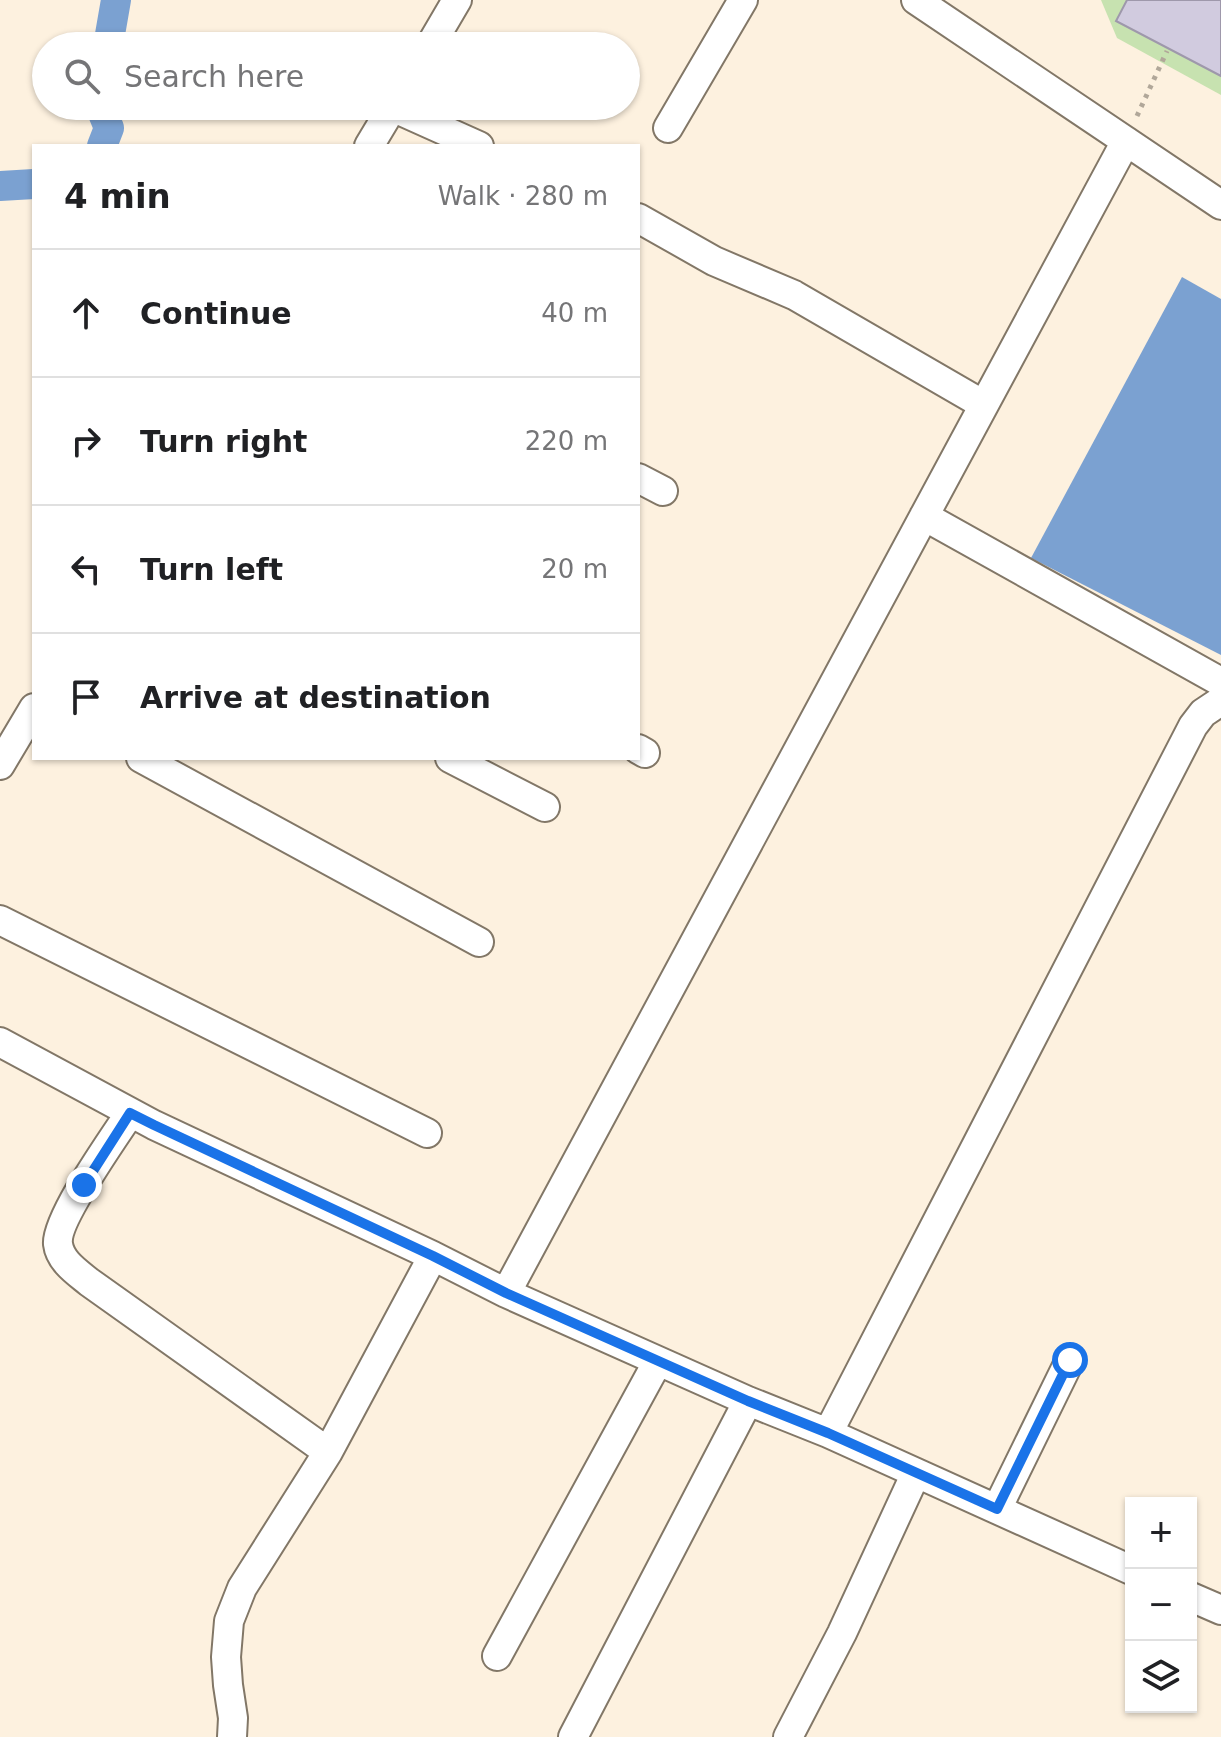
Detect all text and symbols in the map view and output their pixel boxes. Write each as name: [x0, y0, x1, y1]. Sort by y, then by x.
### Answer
search box: [32, 32, 640, 120]
icon: search: [60, 54, 104, 98]
text: Search here: [124, 59, 304, 94]
text: 4 min: [64, 176, 171, 216]
text: Walk · 280 m: [438, 181, 608, 211]
icon: ahead: [64, 291, 108, 335]
text: Continue: [140, 296, 292, 331]
text: 40 m: [541, 298, 608, 328]
icon: right: [64, 419, 108, 463]
text: Turn right: [140, 424, 307, 459]
text: 220 m: [525, 426, 608, 456]
icon: left: [64, 547, 108, 591]
text: Turn left: [140, 552, 283, 587]
text: 20 m: [541, 554, 608, 584]
icon: arrive: [64, 675, 108, 719]
text: Arrive at destination: [140, 680, 491, 715]
route end: [66, 1167, 102, 1203]
route start: [1052, 1342, 1088, 1378]
map controls: [1125, 1497, 1197, 1713]
button: +: [1125, 1497, 1197, 1569]
button: −: [1125, 1569, 1197, 1641]
button: layers: [1125, 1641, 1197, 1713]

